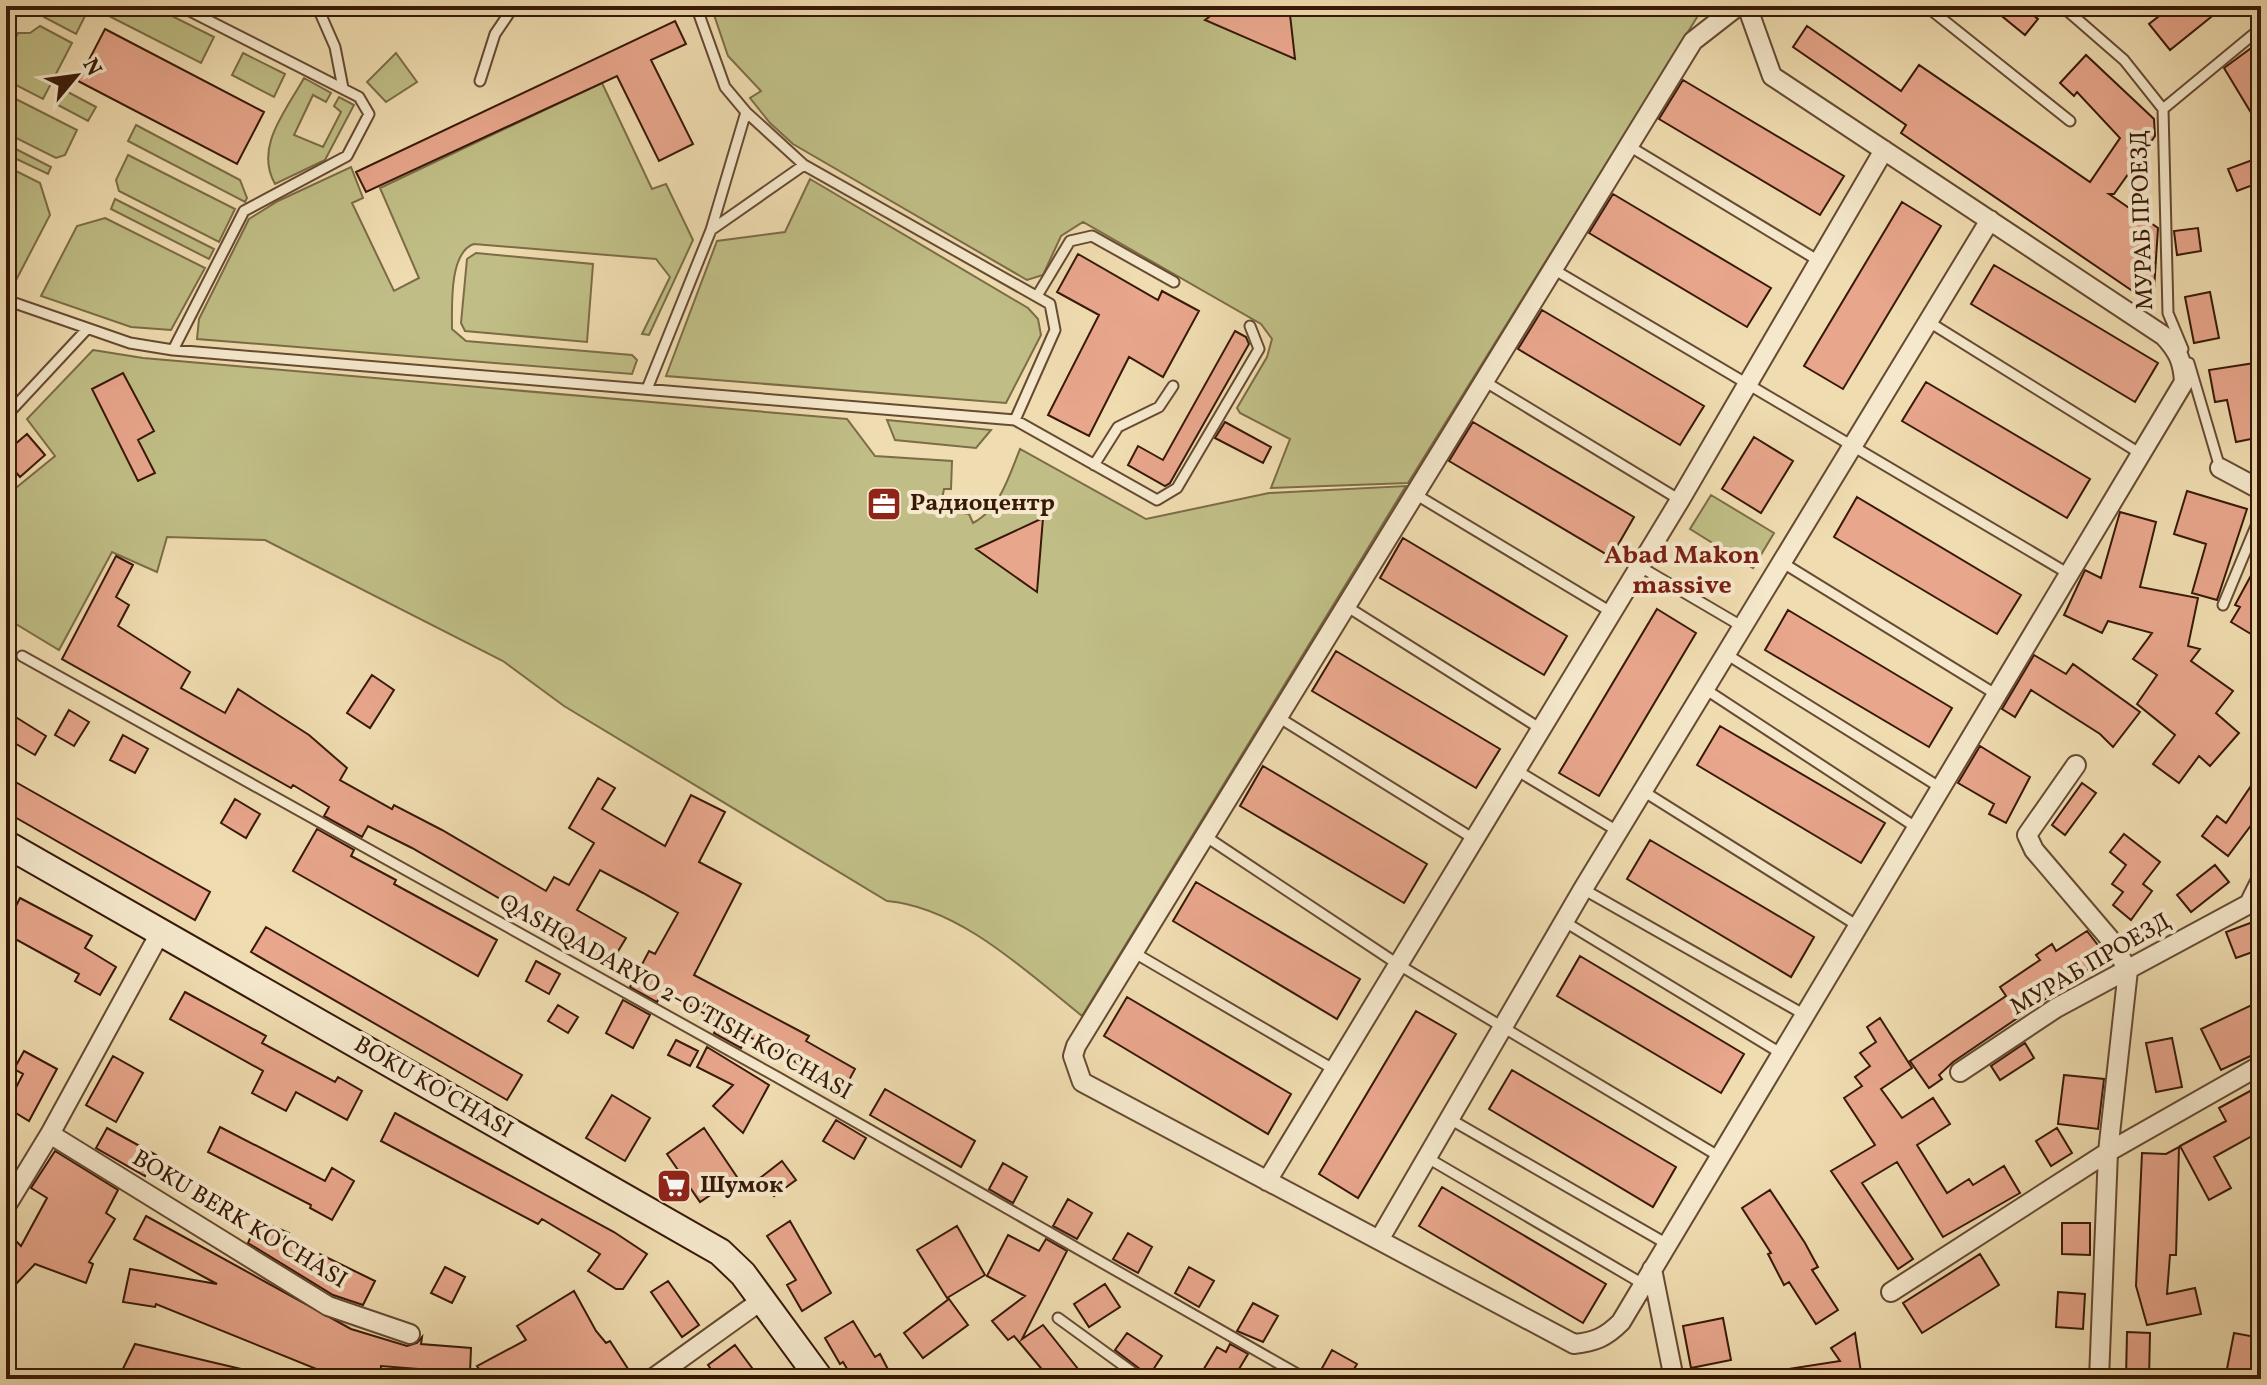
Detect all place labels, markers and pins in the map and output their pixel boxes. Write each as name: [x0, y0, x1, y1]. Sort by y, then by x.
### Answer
office icon: Радиоцентр: [865, 485, 903, 523]
place label: Радиоцентр: [910, 487, 1055, 521]
supermarket icon: Шумок: [655, 1167, 693, 1205]
place label: Шумок: [700, 1169, 783, 1203]

